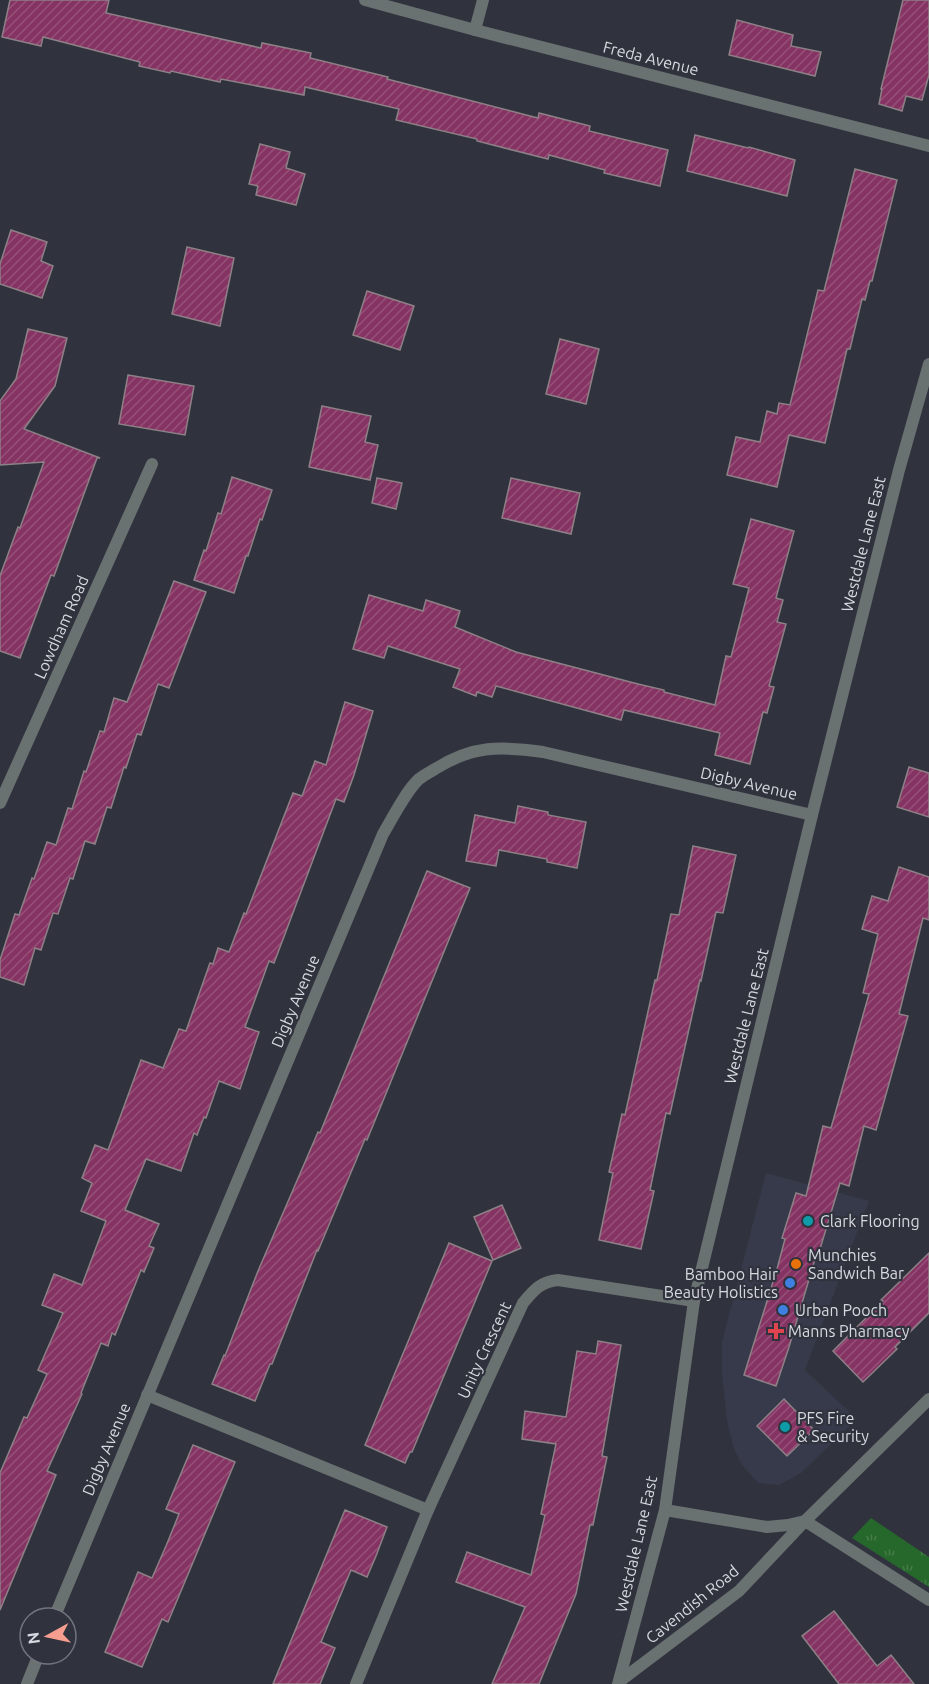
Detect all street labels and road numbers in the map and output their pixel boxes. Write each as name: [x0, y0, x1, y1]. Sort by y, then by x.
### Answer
street label: Freda Avenue: [601, 37, 701, 79]
street label: Westdale Lane East: [837, 474, 889, 614]
street label: Lowdham Road: [30, 573, 92, 681]
street label: Digby Avenue: [699, 763, 799, 803]
street label: Westdale Lane East: [720, 946, 772, 1086]
street label: Digby Avenue: [267, 952, 323, 1050]
street label: Unity Crescent: [454, 1298, 515, 1401]
street label: Digby Avenue: [78, 1400, 134, 1498]
street label: Westdale Lane East: [612, 1473, 661, 1614]
street label: Cavendish Road: [642, 1561, 742, 1647]

